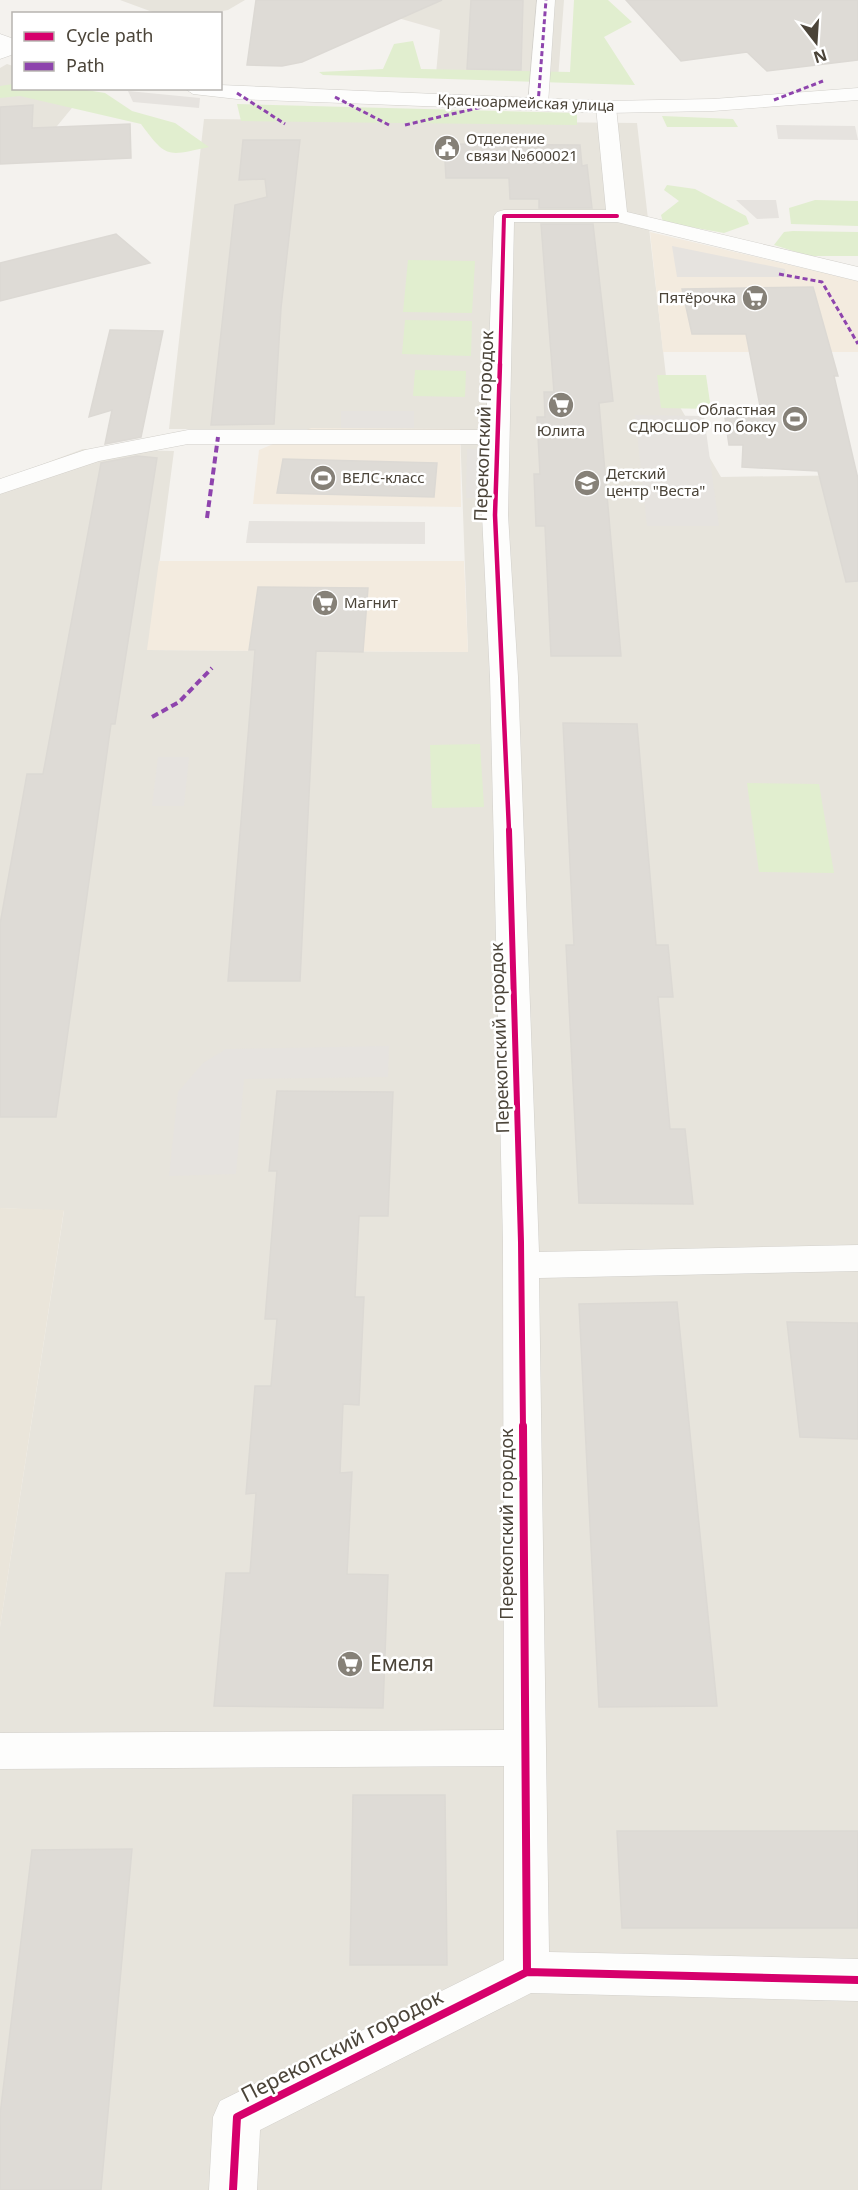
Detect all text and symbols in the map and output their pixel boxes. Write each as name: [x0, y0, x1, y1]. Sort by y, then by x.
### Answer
legend: [12, 12, 222, 90]
north arrow: [786, 12, 846, 72]
text: Cycle path: [66, 23, 153, 47]
text: N: [811, 44, 830, 69]
text: Path: [66, 53, 105, 77]
street label: Красноармейская улица: [437, 89, 615, 115]
place label: Отделение связи №600021: [466, 128, 578, 165]
public building icon: Отделение связи №600021: [432, 133, 462, 163]
supermarket icon: Пятёрочка: [740, 283, 770, 313]
place label: Пятёрочка: [659, 287, 736, 307]
street label: Перекопский городок: [468, 330, 498, 522]
supermarket icon: Юлита: [546, 390, 576, 420]
place label: Областная СДЮСШОР по боксу: [629, 399, 776, 436]
sports icon: Областная СДЮСШОР по боксу: [780, 404, 810, 434]
place label: Юлита: [537, 420, 585, 440]
sports icon: ВЕЛС-класс: [308, 463, 338, 493]
place label: Детский центр "Веста": [606, 463, 705, 500]
place label: ВЕЛС-класс: [342, 467, 425, 487]
school or university icon: Детский центр "Веста": [572, 468, 602, 498]
supermarket icon: Магнит: [310, 588, 340, 618]
place label: Магнит: [344, 592, 398, 612]
street label: Перекопский городок: [484, 942, 514, 1134]
street label: Перекопский городок: [494, 1428, 518, 1620]
supermarket icon: Емеля: [335, 1649, 365, 1679]
place label: Емеля: [370, 1649, 434, 1677]
street label: Перекопский городок: [236, 1982, 447, 2108]

